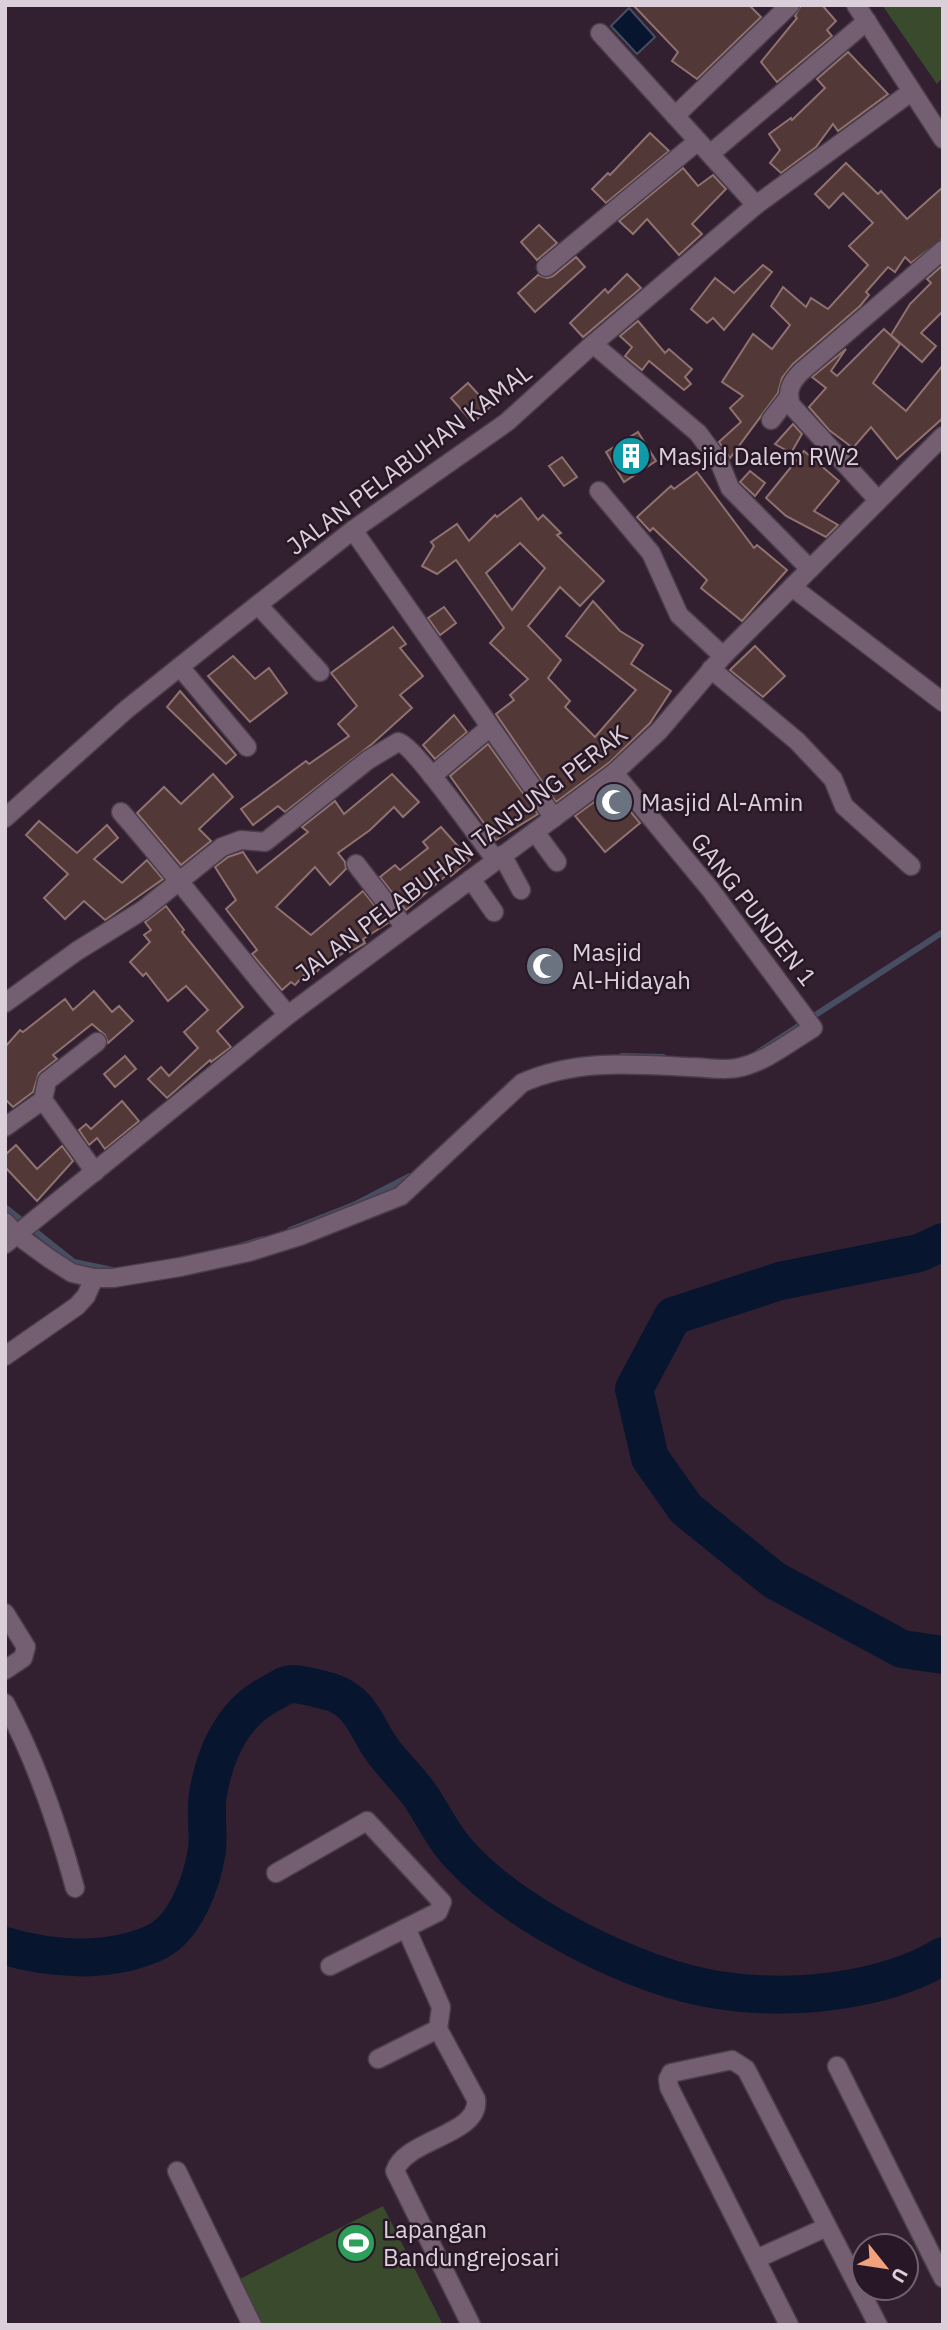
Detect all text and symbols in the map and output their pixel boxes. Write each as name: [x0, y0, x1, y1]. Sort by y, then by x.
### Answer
street label: JALAN PELABUHAN KAMAL: [280, 356, 538, 562]
building icon: Masjid Dalem RW2: [610, 435, 652, 477]
place label: Masjid Dalem RW2: [658, 440, 860, 472]
street label: JALAN PELABUHAN TANJUNG PERAK: [288, 717, 634, 989]
mosque icon: Masjid Al-Amin: [593, 781, 635, 823]
place label: Masjid Al-Amin: [641, 786, 803, 818]
street label: GANG PUNDEN 1: [684, 826, 824, 992]
place label: Masjid Al-Hidayah: [572, 936, 691, 996]
mosque icon: Masjid Al-Hidayah: [524, 945, 566, 987]
place label: Lapangan Bandungrejosari: [383, 2213, 560, 2273]
sports icon: Lapangan Bandungrejosari: [335, 2222, 377, 2264]
north arrow: [850, 2232, 920, 2302]
text: U: [886, 2264, 913, 2287]

